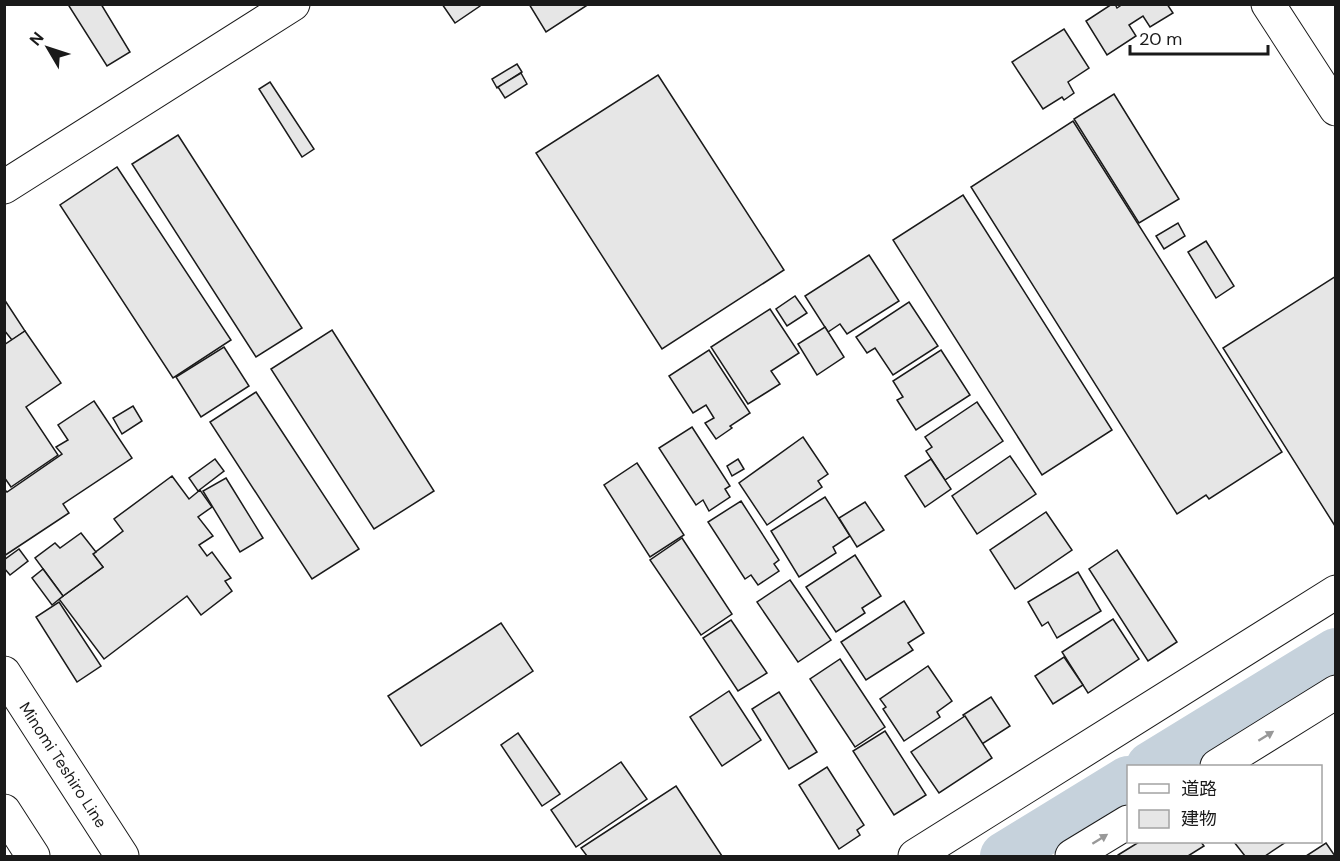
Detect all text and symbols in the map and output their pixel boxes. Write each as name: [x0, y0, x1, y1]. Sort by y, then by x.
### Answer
north arrow: [18, 18, 78, 78]
scale bar: [1130, 18, 1268, 56]
text: 20 m: [1139, 27, 1182, 51]
text: N: [25, 28, 49, 50]
street label: Minomi Teshiro Line: [14, 698, 112, 832]
one-way arrow: [1258, 730, 1274, 741]
legend: [1127, 765, 1322, 843]
text: 道路: [1181, 777, 1217, 801]
text: 建物: [1181, 807, 1217, 831]
one-way arrow: [1092, 833, 1108, 845]

